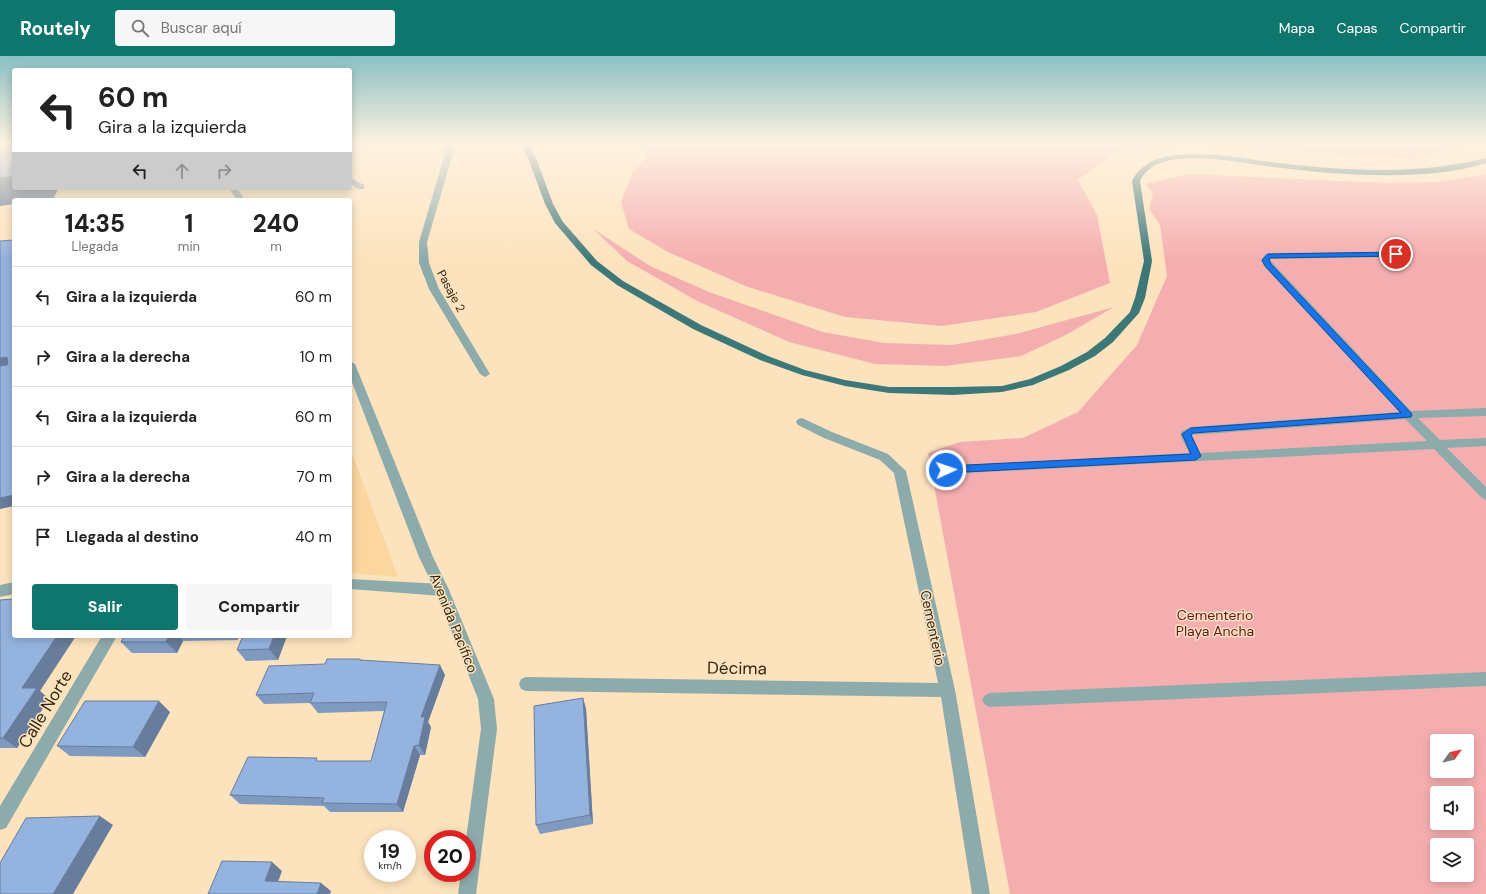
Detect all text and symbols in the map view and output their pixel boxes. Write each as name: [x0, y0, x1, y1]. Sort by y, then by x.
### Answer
search box: [115, 10, 395, 46]
text: Routely: [20, 16, 91, 41]
icon: search: [129, 17, 151, 39]
text: Buscar aquí: [161, 18, 242, 38]
text: Mapa: [1279, 19, 1315, 37]
text: Capas: [1337, 19, 1378, 37]
text: Compartir: [1400, 19, 1466, 37]
text: 60 m: [98, 79, 168, 116]
icon: left: [32, 84, 84, 136]
text: Gira a la izquierda: [98, 115, 246, 139]
icon: left: [129, 160, 151, 182]
icon: ahead: [171, 160, 193, 182]
icon: right: [213, 160, 235, 182]
text: 14:35: [65, 208, 125, 239]
text: 1: [184, 208, 193, 239]
text: 240: [253, 208, 299, 239]
pin: [1379, 237, 1413, 271]
text: Llegada: [72, 238, 118, 255]
text: min: [178, 238, 200, 255]
text: m: [270, 238, 282, 255]
icon: arrive: [1385, 243, 1407, 265]
street label: Pasaje 2: [433, 267, 469, 315]
icon: left: [32, 286, 54, 308]
text: Gira a la izquierda: [66, 287, 197, 307]
text: 60 m: [295, 287, 332, 307]
icon: right: [32, 346, 54, 368]
text: Gira a la derecha: [66, 347, 190, 367]
text: 10 m: [300, 347, 332, 367]
icon: left: [32, 406, 54, 428]
text: Gira a la izquierda: [66, 407, 197, 427]
text: 60 m: [295, 407, 332, 427]
position arrow: [925, 449, 967, 491]
icon: right: [32, 466, 54, 488]
text: Gira a la derecha: [66, 467, 190, 487]
text: 70 m: [297, 467, 332, 487]
icon: arrive: [32, 526, 54, 548]
text: Llegada al destino: [66, 527, 199, 547]
text: 40 m: [295, 527, 332, 547]
street label: Avenida Pacífico: [426, 571, 482, 675]
button: Salir: [32, 584, 178, 630]
button: Compartir: [186, 584, 332, 630]
street label: Cementerio: [916, 589, 950, 667]
park label: Cementerio Playa Ancha: [1176, 606, 1254, 640]
street label: Décima: [707, 656, 767, 680]
street label: Calle Norte: [13, 666, 77, 752]
north arrow: [1430, 734, 1474, 778]
map controls: [1430, 734, 1474, 882]
button: sound: [1430, 786, 1474, 830]
speed limit sign: 20: [424, 830, 476, 882]
text: 19: [380, 838, 400, 864]
button: layers: [1430, 838, 1474, 882]
text: km/h: [378, 859, 402, 872]

